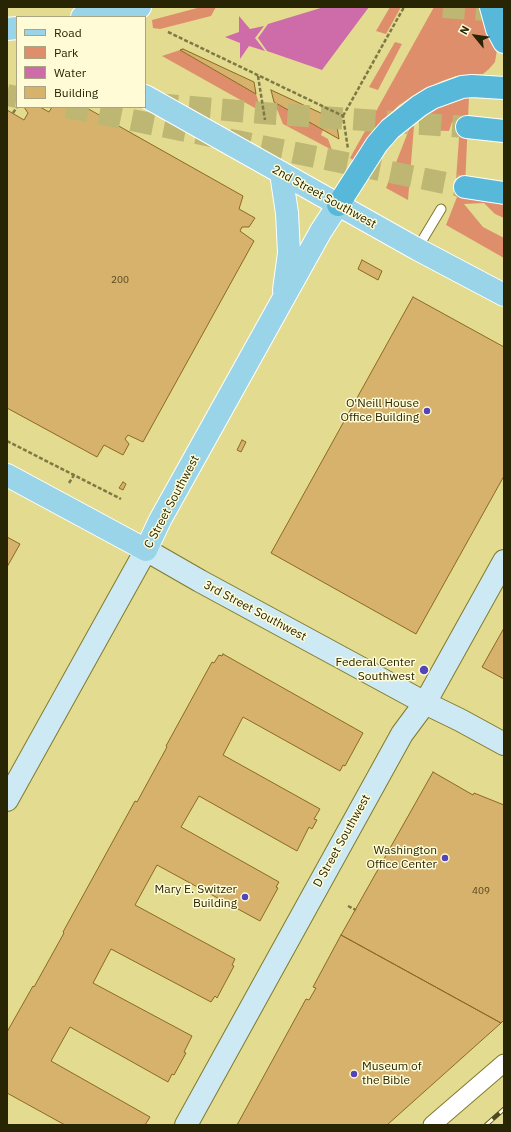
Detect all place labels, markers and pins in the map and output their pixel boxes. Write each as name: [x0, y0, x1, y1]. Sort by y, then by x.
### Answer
place label: O'Neill House Office Building: [340, 397, 419, 425]
marker: O'Neill House Office Building: [422, 406, 432, 416]
place label: Federal Center Southwest: [336, 656, 415, 684]
marker: Federal Center Southwest: [418, 664, 430, 676]
place label: Washington Office Center: [366, 844, 437, 872]
marker: Washington Office Center: [440, 853, 450, 863]
place label: Mary E. Switzer Building: [155, 883, 237, 911]
marker: Mary E. Switzer Building: [240, 892, 250, 902]
place label: Museum of the Bible: [362, 1060, 422, 1088]
marker: Museum of the Bible: [349, 1069, 359, 1079]

